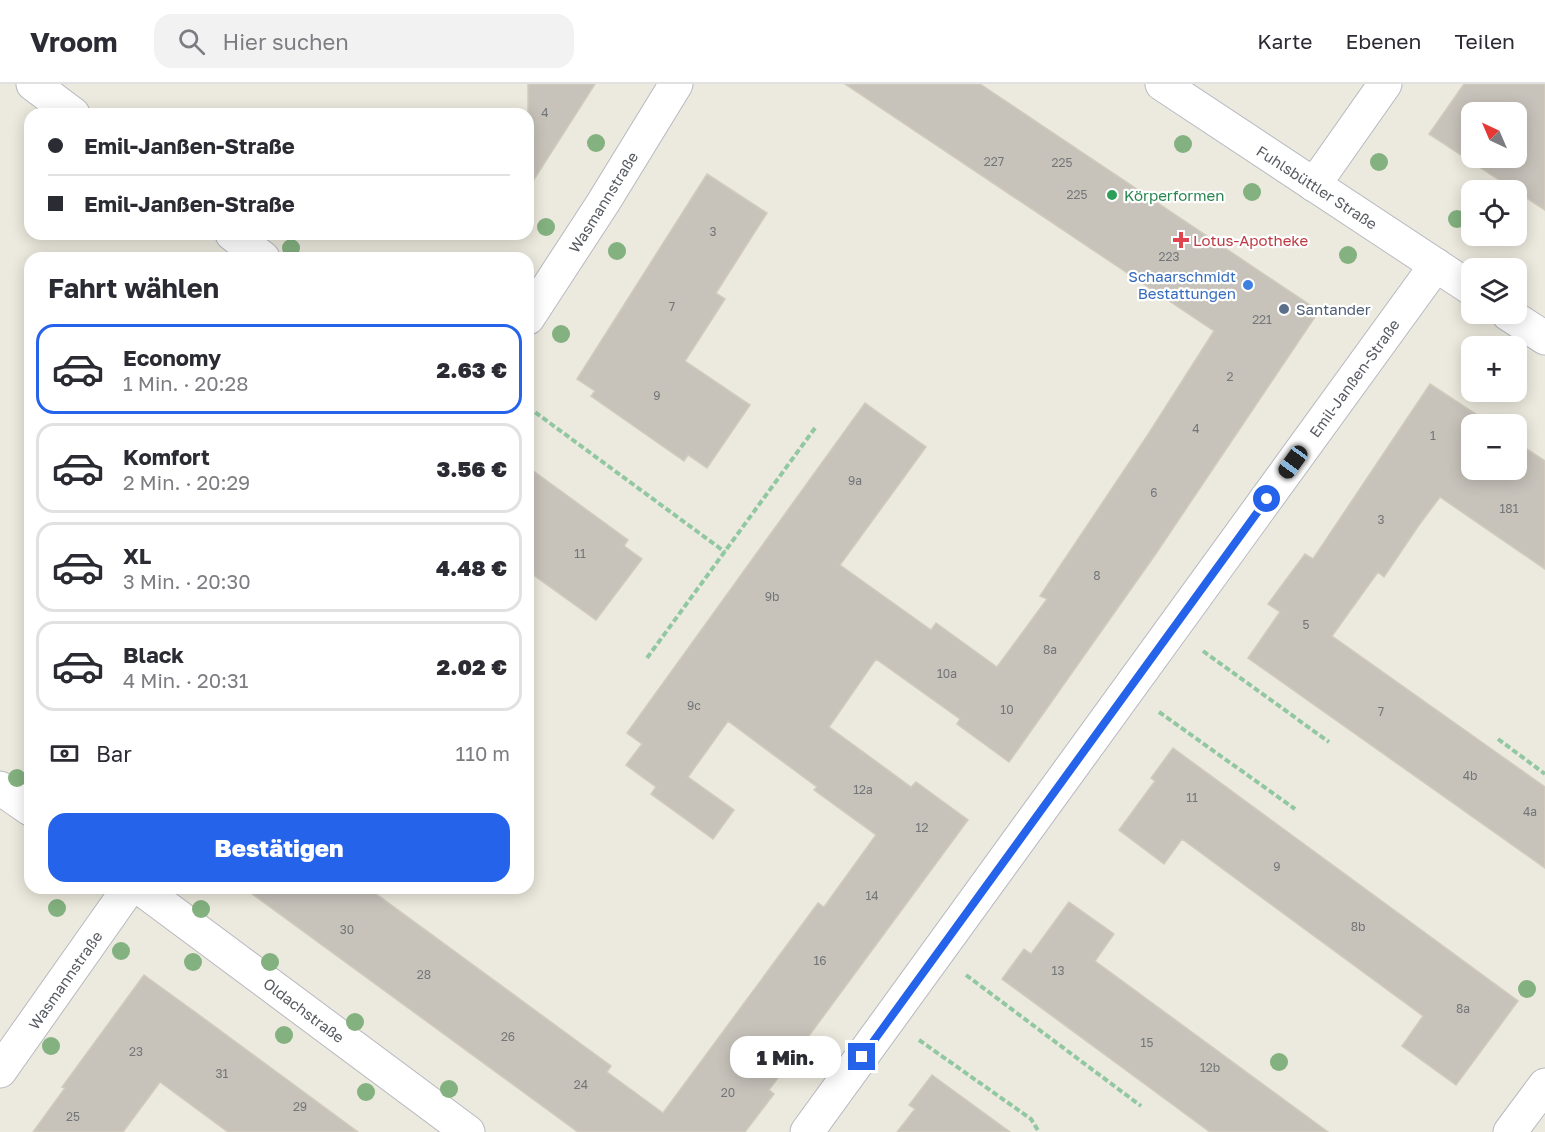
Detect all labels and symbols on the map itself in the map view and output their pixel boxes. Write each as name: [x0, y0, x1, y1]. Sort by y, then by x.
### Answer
north arrow: [1461, 102, 1527, 168]
house number: 4: [541, 105, 549, 120]
street label: Fuhlsbüttler Straße: [1253, 141, 1381, 233]
street label: Wasmannstraße: [565, 148, 642, 256]
house number: 227: [984, 154, 1004, 169]
house number: 225: [1052, 155, 1072, 170]
place label: Körperformen: [1124, 186, 1224, 204]
house number: 225: [1067, 187, 1087, 202]
marker: Körperformen: [1105, 188, 1119, 202]
house number: 3: [709, 224, 717, 239]
place label: Lotus-Apotheke: [1193, 231, 1309, 249]
marker: Lotus-Apotheke: [1174, 233, 1188, 247]
house number: 223: [1159, 249, 1179, 264]
place label: Schaarschmidt Bestattungen: [1128, 267, 1236, 302]
marker: Schaarschmidt Bestattungen: [1241, 278, 1255, 292]
house number: 7: [669, 299, 675, 314]
place label: Santander: [1296, 300, 1371, 318]
marker: Santander: [1277, 302, 1291, 316]
house number: 221: [1252, 312, 1272, 327]
street label: Emil-Janßen-Straße: [1305, 315, 1403, 441]
house number: 2: [1227, 369, 1234, 384]
house number: 9: [653, 388, 661, 403]
house number: 4: [1192, 421, 1200, 436]
house number: 1: [1430, 428, 1436, 443]
car: [1275, 442, 1311, 482]
house number: 9a: [848, 473, 862, 488]
house number: 6: [1150, 485, 1158, 500]
route start: [1253, 485, 1280, 512]
house number: 181: [1500, 501, 1519, 516]
house number: 3: [1377, 512, 1385, 527]
house number: 11: [574, 546, 586, 561]
house number: 8: [1093, 568, 1101, 583]
house number: 9b: [765, 589, 779, 604]
house number: 5: [1303, 617, 1310, 632]
house number: 8a: [1043, 642, 1057, 657]
house number: 10a: [937, 666, 957, 681]
house number: 9c: [687, 698, 701, 713]
house number: 10: [1000, 702, 1014, 717]
house number: 7: [1378, 704, 1384, 719]
house number: 4b: [1463, 768, 1477, 783]
house number: 12a: [853, 782, 873, 797]
house number: 11: [1186, 790, 1198, 805]
house number: 4a: [1523, 804, 1537, 819]
house number: 12: [916, 820, 928, 835]
house number: 9: [1273, 859, 1281, 874]
house number: 14: [865, 888, 879, 903]
house number: 8b: [1351, 919, 1365, 934]
house number: 30: [340, 922, 354, 937]
street label: Wasmannstraße: [24, 927, 106, 1033]
house number: 16: [813, 953, 827, 968]
house number: 13: [1052, 963, 1064, 978]
house number: 28: [417, 967, 431, 982]
street label: Oldachstraße: [260, 974, 348, 1046]
house number: 8a: [1456, 1001, 1470, 1016]
house number: 26: [501, 1029, 515, 1044]
house number: 15: [1141, 1035, 1153, 1050]
callout: 1 Min.: [730, 1036, 841, 1078]
route end: [848, 1043, 875, 1070]
house number: 23: [129, 1044, 143, 1059]
house number: 12b: [1200, 1060, 1220, 1075]
house number: 31: [216, 1066, 229, 1081]
house number: 24: [574, 1077, 588, 1092]
house number: 20: [721, 1085, 735, 1100]
house number: 29: [293, 1099, 307, 1114]
house number: 25: [66, 1109, 80, 1124]

